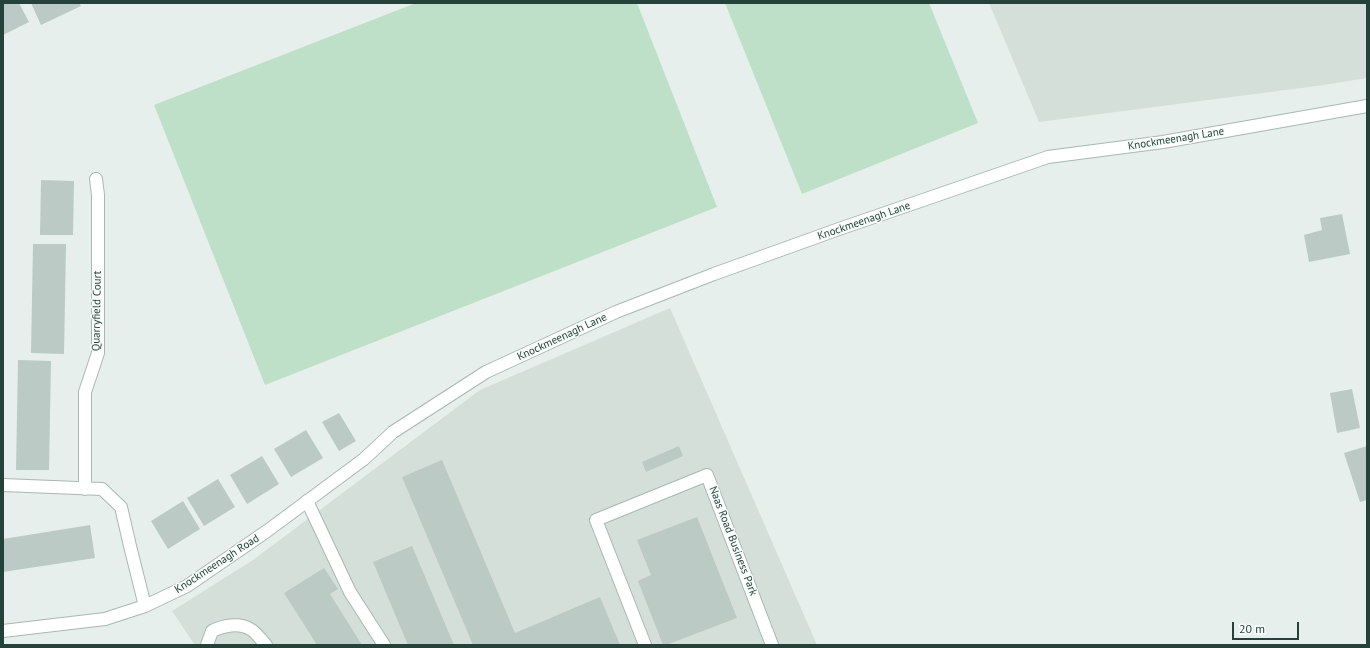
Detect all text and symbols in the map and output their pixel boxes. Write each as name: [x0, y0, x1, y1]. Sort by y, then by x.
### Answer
street label: Knockmeenagh Lane: [1127, 125, 1225, 153]
street label: Knockmeenagh Lane: [816, 199, 912, 243]
street label: Quarryfield Court: [90, 271, 104, 351]
street label: Knockmeenagh Lane: [515, 310, 609, 364]
street label: Naas Road Business Park: [706, 484, 760, 598]
street label: Knockmeenagh Road: [172, 532, 262, 596]
scale bar: [1234, 614, 1301, 640]
text: 20 m: [1239, 621, 1265, 636]

